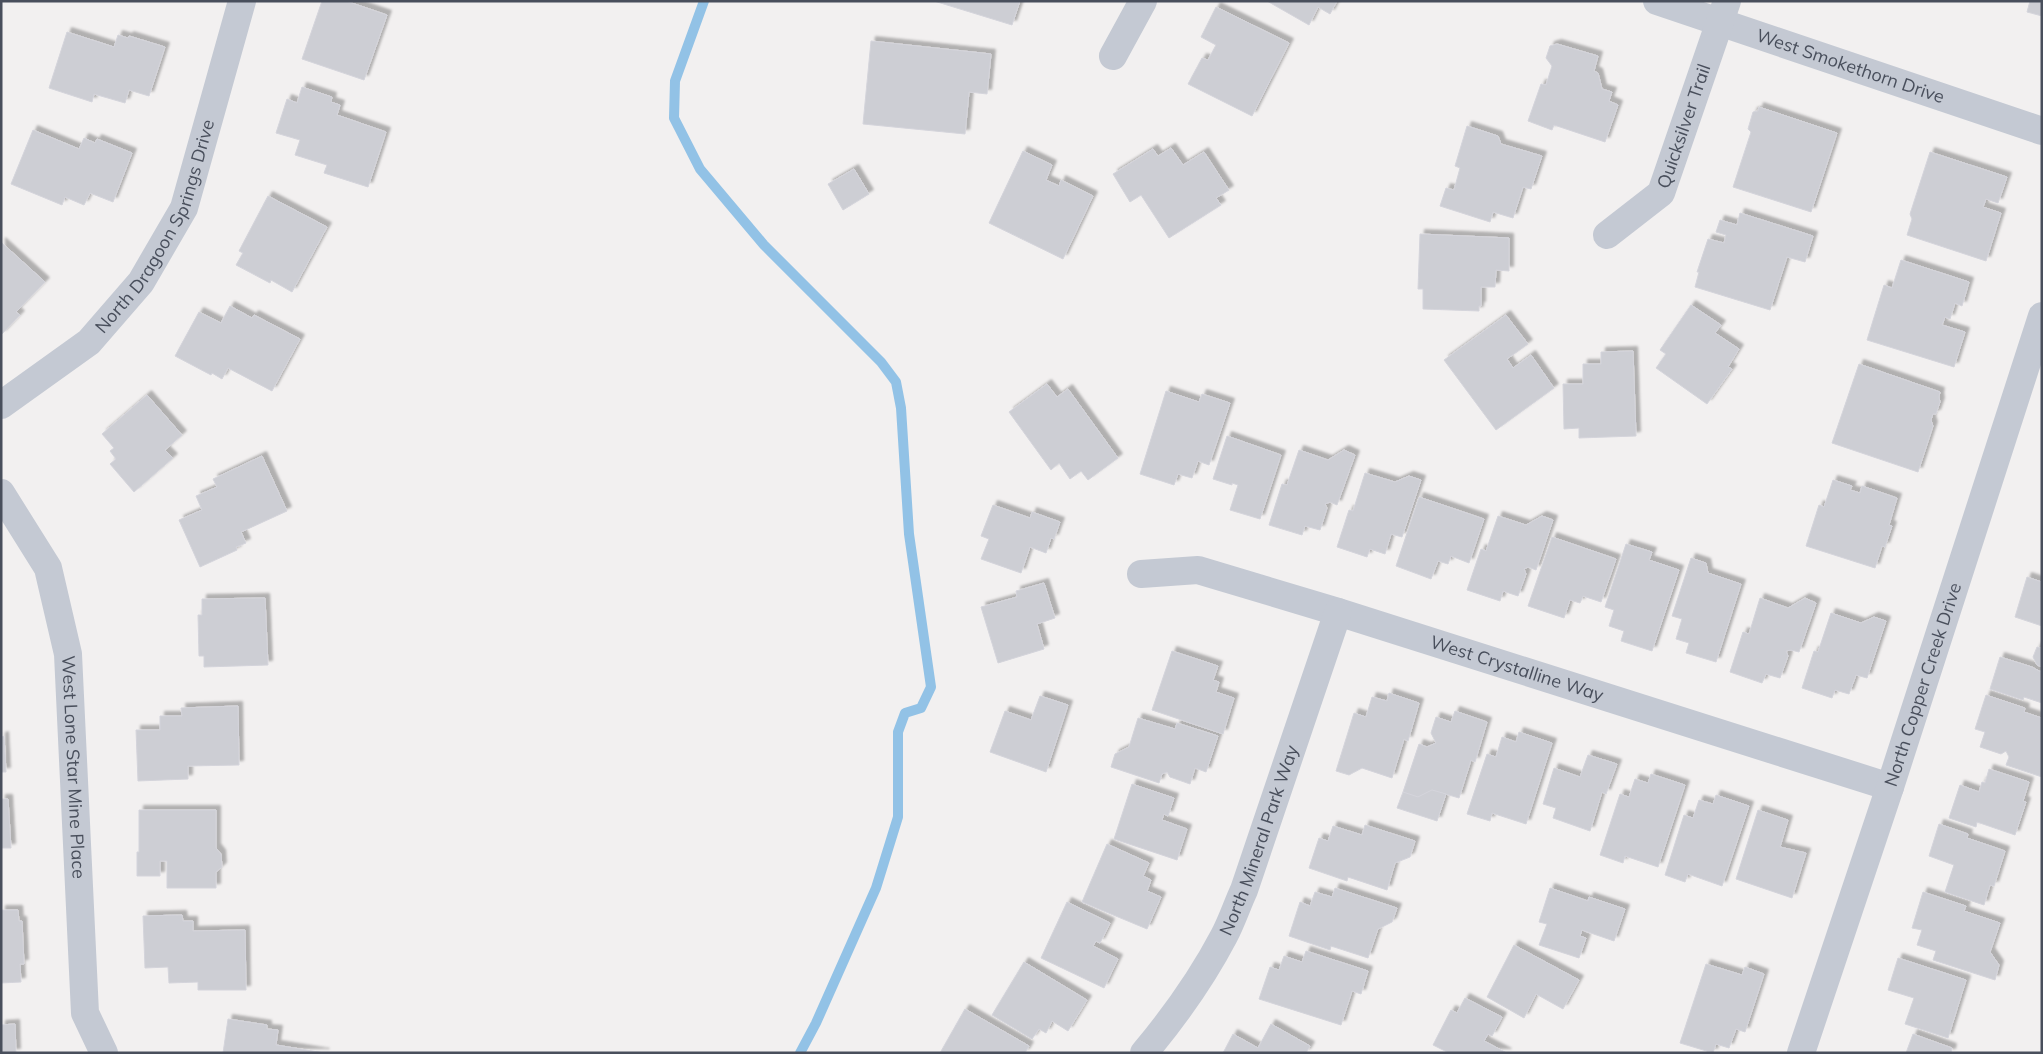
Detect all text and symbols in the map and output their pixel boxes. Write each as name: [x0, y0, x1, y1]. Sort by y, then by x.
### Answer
street label: West Smokethorn Drive: [1753, 23, 1948, 108]
street label: Quicksilver Trail: [1651, 61, 1715, 191]
street label: North Dragoon Springs Drive: [90, 117, 219, 338]
street label: North Copper Creek Drive: [1879, 580, 1966, 789]
street label: West Crystalline Way: [1428, 630, 1607, 707]
street label: West Lone Star Mine Place: [57, 655, 91, 879]
street label: North Mineral Park Way: [1214, 742, 1303, 939]

